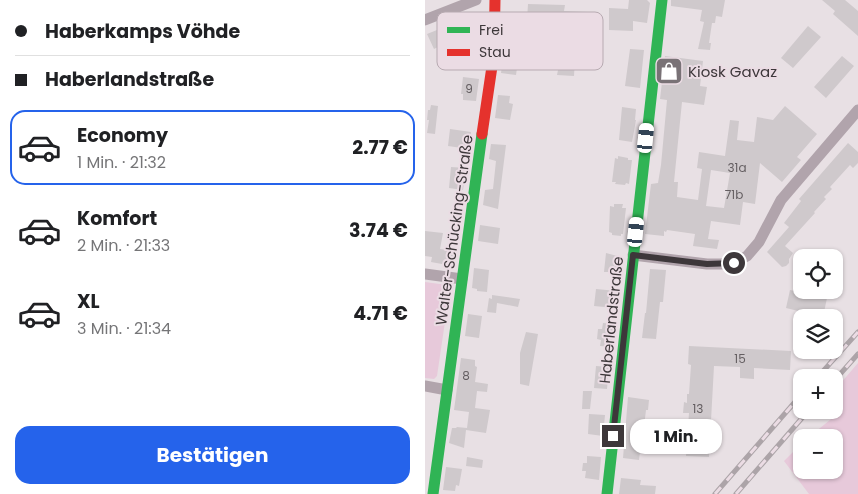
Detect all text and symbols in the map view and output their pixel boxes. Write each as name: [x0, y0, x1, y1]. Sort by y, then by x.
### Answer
legend: [437, 12, 603, 70]
text: Haberkamps Vöhde: [45, 18, 240, 45]
text: Frei: [479, 20, 503, 40]
text: Stau: [479, 42, 511, 62]
shop icon: Kiosk Gavaz: [654, 56, 684, 86]
place label: Kiosk Gavaz: [688, 61, 777, 82]
text: Haberlandstraße: [45, 66, 214, 93]
house number: 9: [465, 80, 473, 97]
text: Economy: [77, 122, 168, 149]
car: [636, 122, 655, 154]
icon: car: [17, 125, 62, 170]
street label: Walter-Schücking-Straße: [430, 133, 478, 327]
text: 2.77 €: [352, 134, 408, 161]
text: 1 Min. · 21:32: [77, 151, 166, 174]
house number: 31a: [727, 159, 747, 176]
house number: 71b: [725, 186, 743, 203]
text: Komfort: [77, 205, 157, 232]
icon: car: [17, 208, 62, 253]
car: [626, 216, 645, 248]
text: 3.74 €: [349, 217, 408, 244]
text: 2 Min. · 21:33: [77, 234, 170, 257]
map controls: [793, 249, 843, 479]
button: locate: [793, 249, 843, 299]
route start: [723, 252, 745, 274]
street label: Haberlandstraße: [594, 255, 628, 385]
text: XL: [77, 288, 100, 315]
icon: car: [17, 291, 62, 336]
text: 4.71 €: [353, 300, 408, 327]
button: layers: [793, 309, 843, 359]
text: 3 Min. · 21:34: [77, 317, 171, 340]
house number: 15: [734, 350, 746, 367]
house number: 8: [462, 367, 470, 384]
button: +: [793, 369, 843, 419]
house number: 13: [693, 400, 703, 417]
callout: 1 Min.: [631, 418, 723, 454]
route end: [602, 425, 624, 447]
text: 1 Min.: [654, 425, 698, 448]
button: Bestätigen: [15, 426, 410, 484]
button: −: [793, 429, 843, 479]

